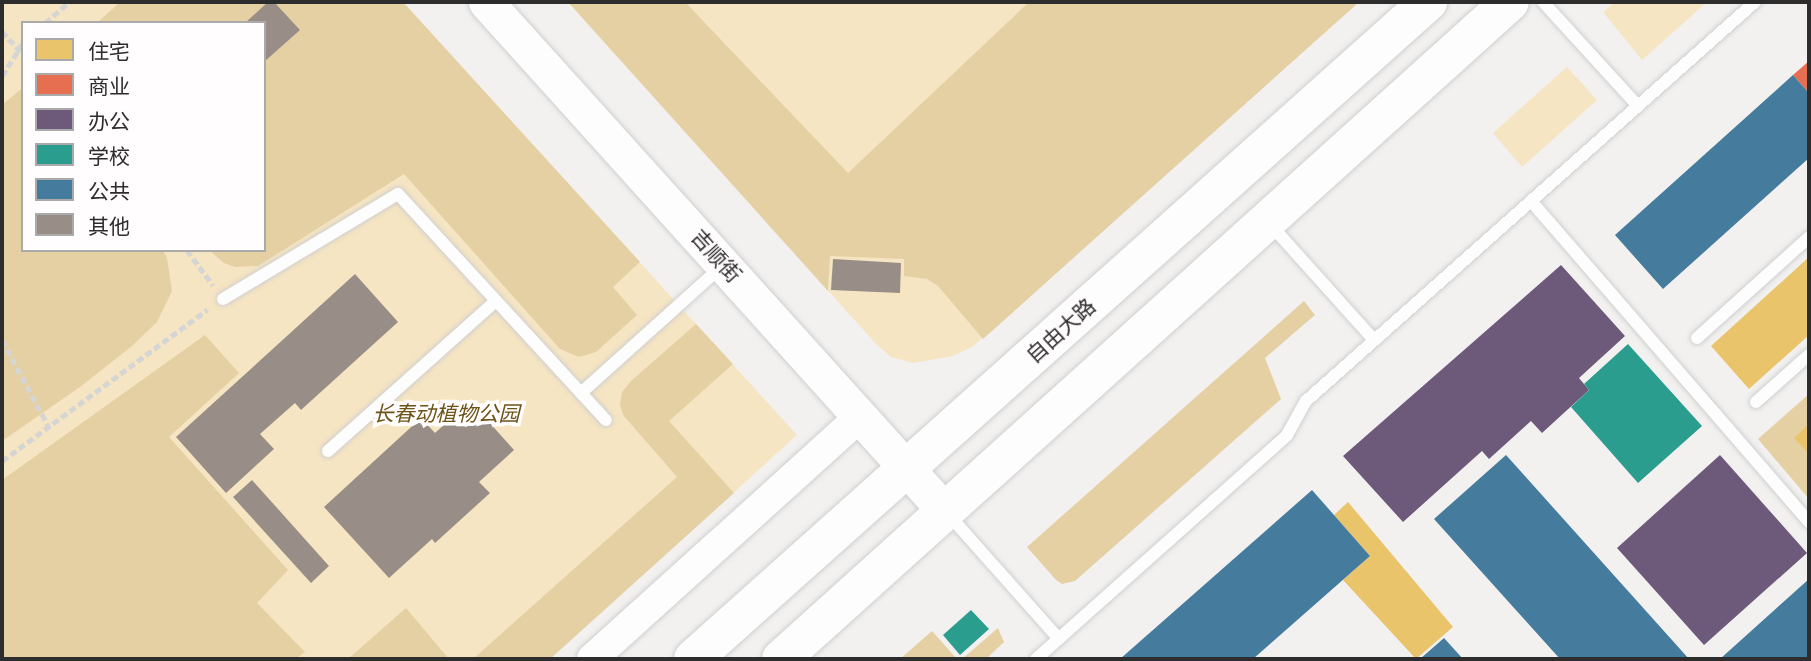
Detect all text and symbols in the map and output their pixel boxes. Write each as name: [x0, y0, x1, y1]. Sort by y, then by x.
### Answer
legend: [21, 21, 266, 252]
text: 住宅: [88, 40, 130, 64]
text: 商业: [88, 75, 130, 99]
text: 办公: [88, 110, 130, 134]
text: 学校: [88, 145, 130, 169]
text: 公共: [88, 180, 130, 204]
text: 其他: [88, 215, 130, 239]
street label: 吉顺街: [686, 224, 746, 288]
street label: 自由大路: [1021, 294, 1101, 368]
park label: 长春动植物公园: [373, 401, 519, 427]

